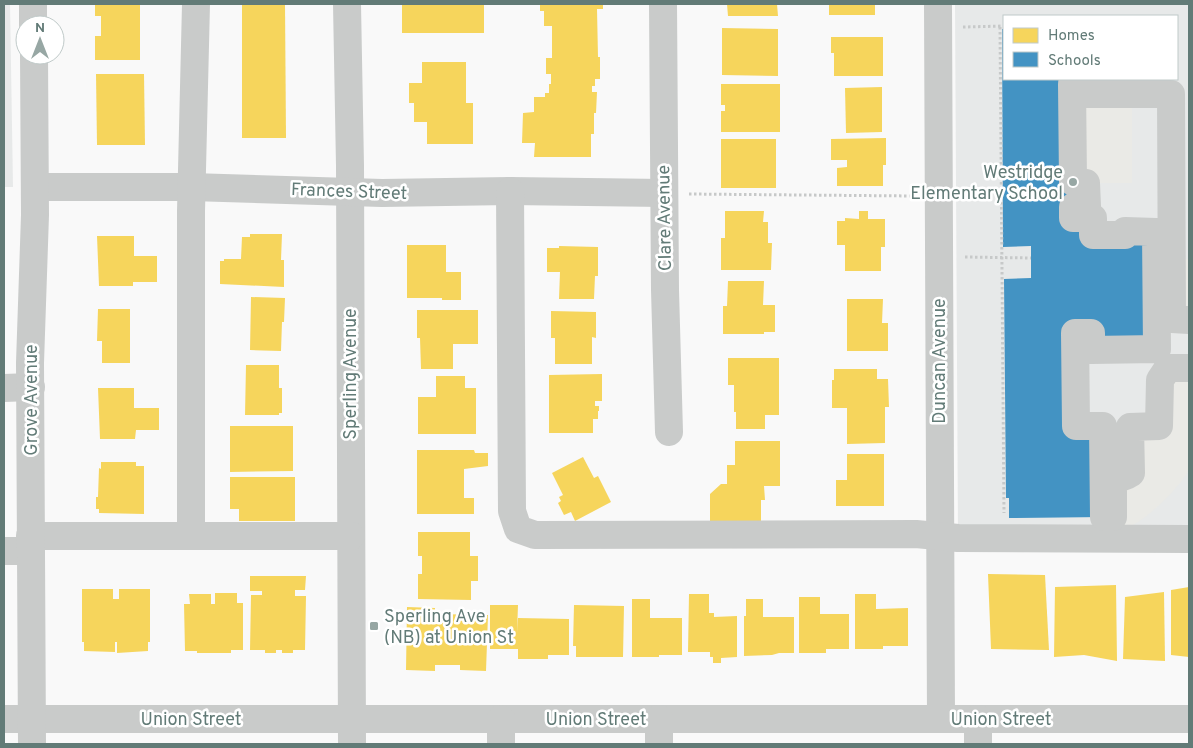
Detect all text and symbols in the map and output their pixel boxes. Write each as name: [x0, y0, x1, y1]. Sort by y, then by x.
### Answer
north arrow: [15, 15, 65, 65]
legend: [1003, 15, 1178, 80]
text: N: [35, 20, 45, 37]
text: Homes: [1048, 27, 1095, 46]
text: Schools: [1048, 52, 1101, 71]
place label: Westridge Elementary School: [910, 162, 1063, 206]
street label: Clare Avenue: [653, 165, 678, 271]
marker: Westridge Elementary School: [1067, 176, 1079, 188]
street label: Frances Street: [290, 179, 408, 206]
street label: Duncan Avenue: [929, 298, 952, 424]
street label: Sperling Avenue: [340, 308, 363, 440]
street label: Grove Avenue: [21, 344, 44, 456]
place label: Sperling Ave (NB) at Union St: [384, 606, 514, 650]
marker: Sperling Ave (NB) at Union St: [368, 620, 380, 632]
street label: Union Street: [141, 709, 241, 732]
street label: Union Street: [546, 709, 646, 732]
street label: Union Street: [951, 709, 1051, 732]

